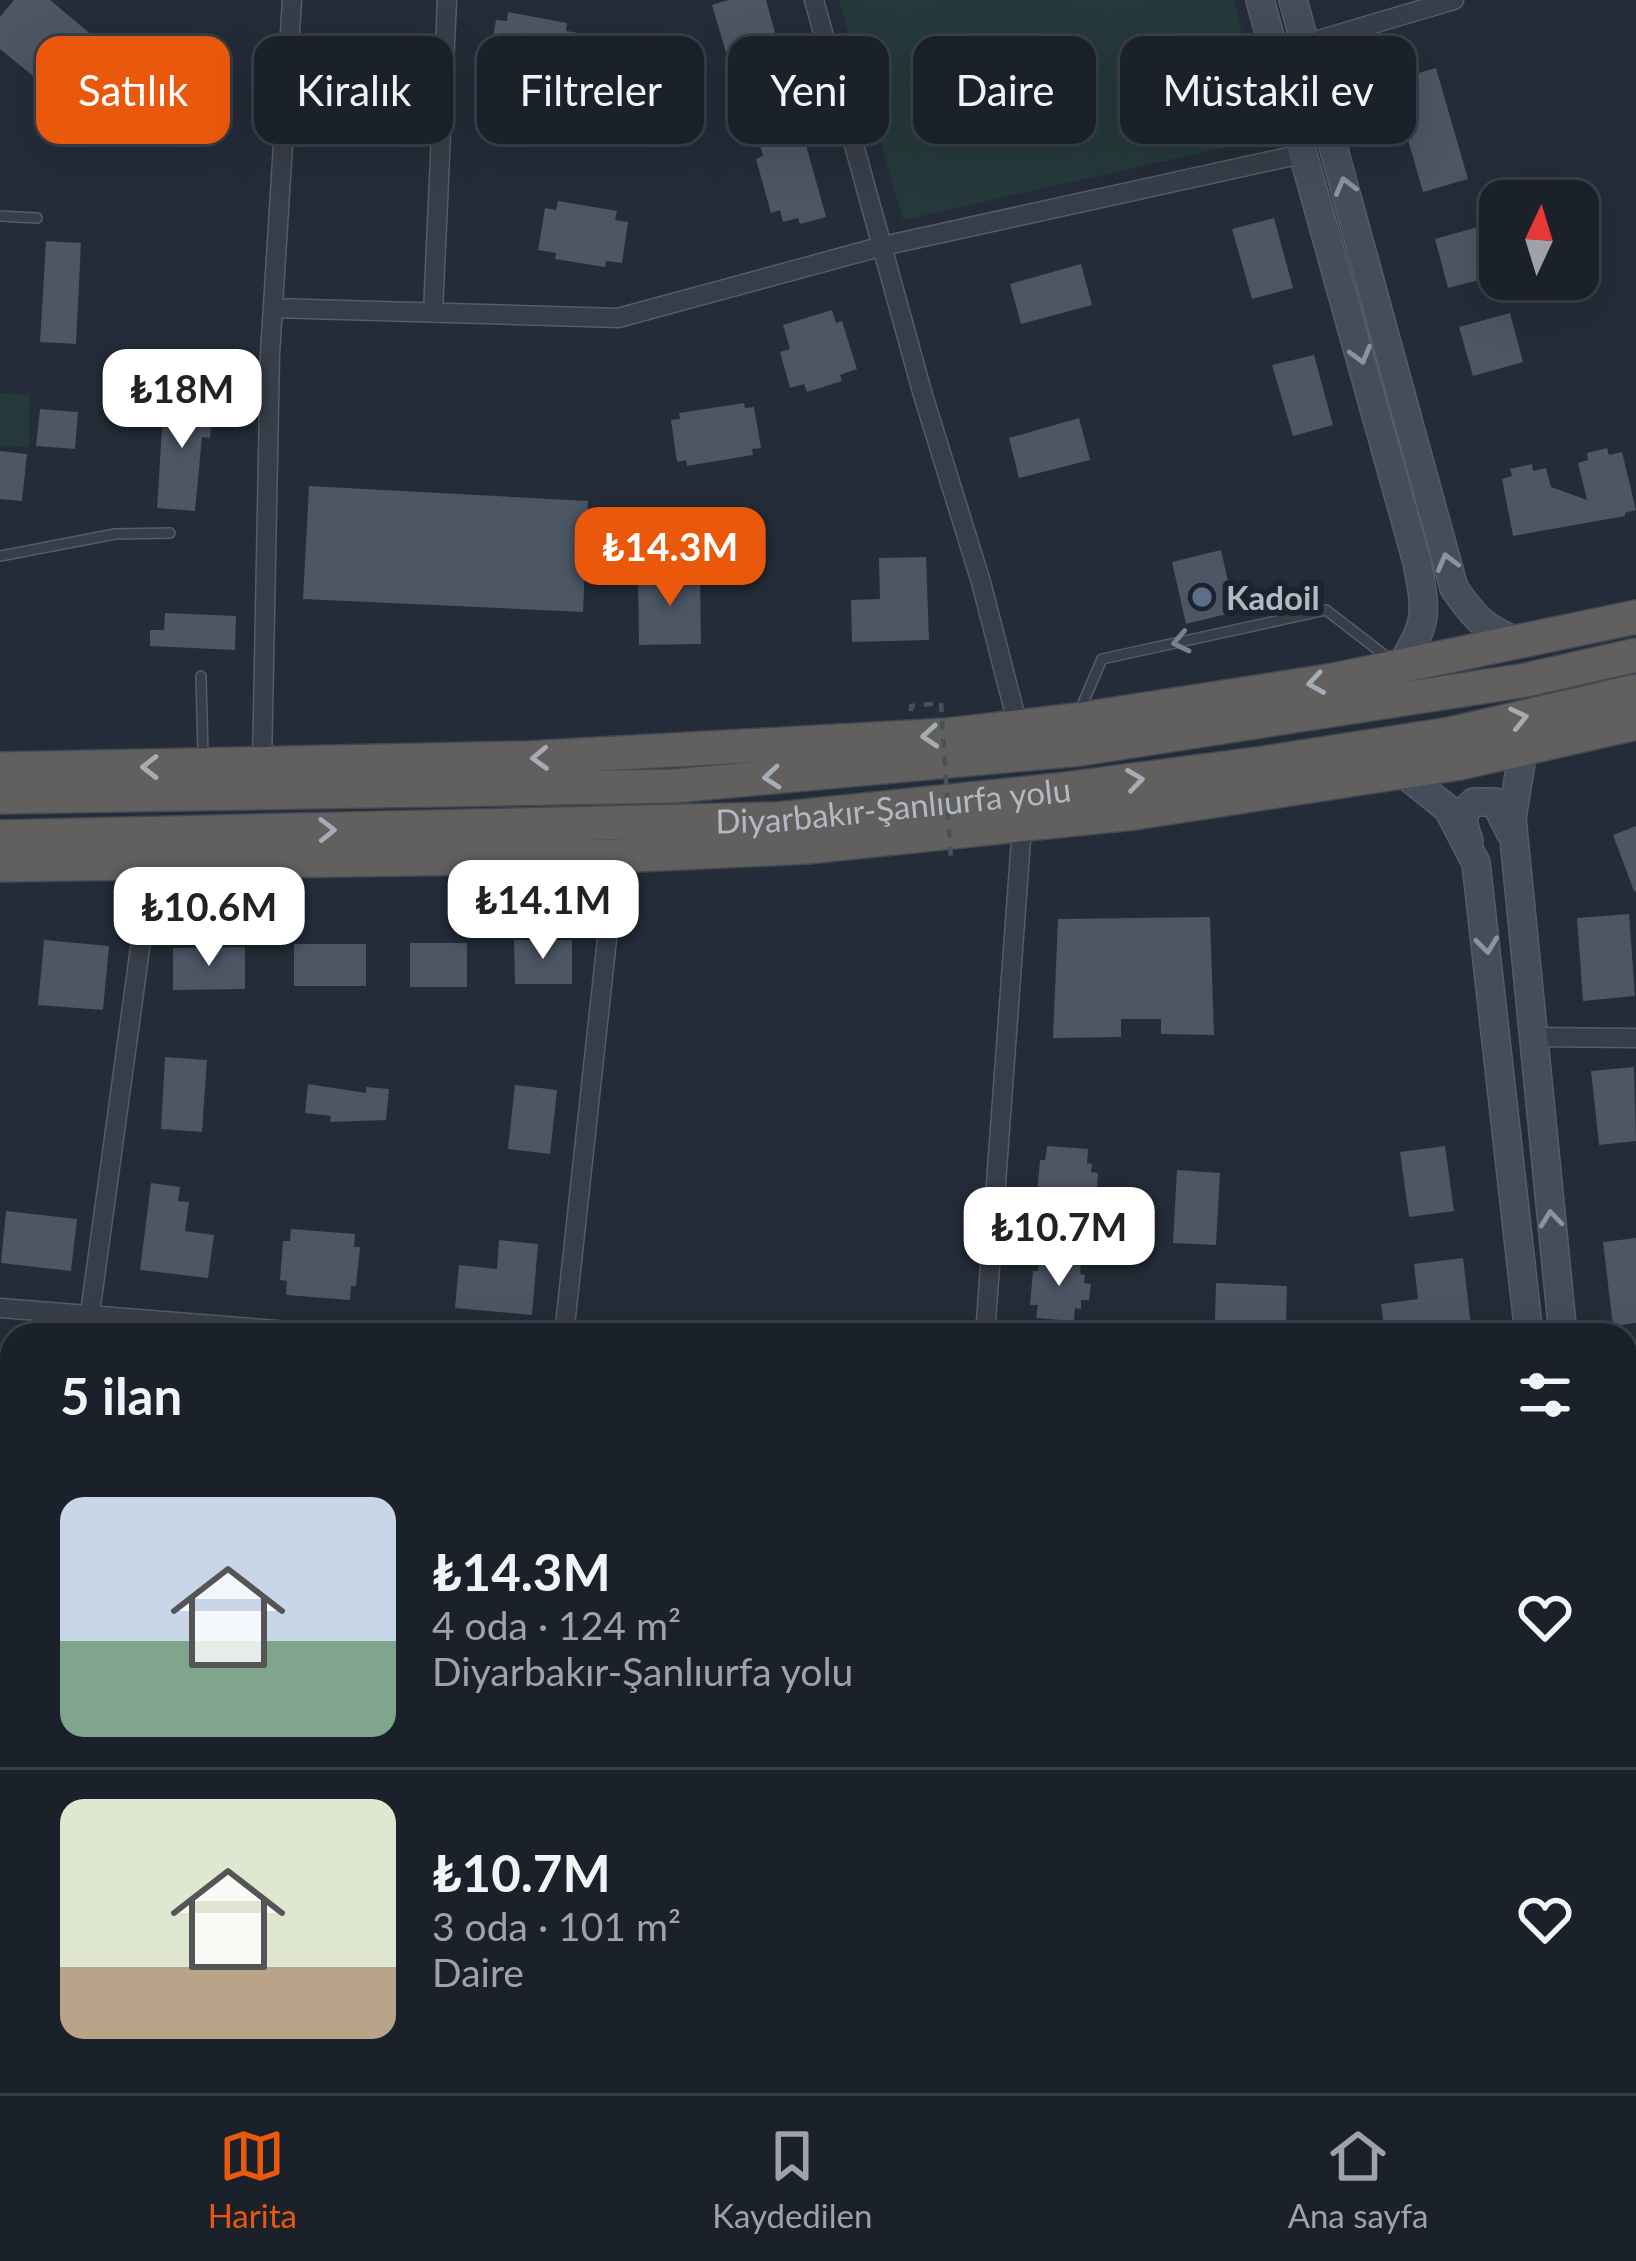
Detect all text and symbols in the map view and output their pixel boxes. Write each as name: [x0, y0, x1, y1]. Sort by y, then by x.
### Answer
chip: Satılık: [36, 36, 230, 144]
chip: Kiralık: [254, 36, 453, 144]
chip: Filtreler: [477, 36, 704, 144]
chip: Yeni: [728, 36, 889, 144]
chip: Daire: [913, 36, 1096, 144]
chip: Müstakil ev: [1120, 36, 1416, 144]
one-way arrow: [1334, 176, 1359, 196]
north arrow: [1479, 180, 1599, 300]
map controls: [1479, 180, 1599, 300]
one-way arrow: [1347, 344, 1372, 365]
pin: ₺18M: [111, 349, 253, 451]
text: ₺18M: [130, 365, 234, 411]
pin: ₺14.3M: [572, 507, 768, 609]
text: ₺14.3M: [602, 523, 738, 569]
one-way arrow: [1437, 552, 1462, 573]
place label: Kadoil: [1226, 577, 1320, 617]
marker: Kadoil: [1189, 584, 1215, 610]
one-way arrow: [1171, 628, 1191, 653]
one-way arrow: [1306, 669, 1326, 695]
one-way arrow: [1509, 706, 1529, 731]
one-way arrow: [920, 723, 939, 749]
one-way arrow: [530, 744, 549, 770]
one-way arrow: [140, 754, 158, 780]
one-way arrow: [762, 764, 781, 789]
street label: Diyarbakır-Şanlıurfa yolu: [715, 768, 1073, 840]
one-way arrow: [1125, 768, 1144, 794]
one-way arrow: [318, 818, 337, 844]
pin: ₺14.1M: [445, 860, 641, 962]
pin: ₺10.6M: [111, 867, 307, 969]
text: ₺14.1M: [475, 876, 611, 922]
text: ₺10.6M: [141, 883, 277, 929]
one-way arrow: [1473, 935, 1499, 955]
pin: ₺10.7M: [961, 1187, 1157, 1289]
text: ₺10.7M: [991, 1203, 1127, 1249]
one-way arrow: [1539, 1209, 1564, 1228]
icon: filters: [1512, 1362, 1578, 1428]
text: 5 ilan: [60, 1365, 182, 1426]
text: ₺14.3M: [432, 1541, 611, 1602]
icon: home: [156, 1545, 300, 1689]
icon: heart: [1512, 1584, 1578, 1650]
text: 4 oda · 124 m²: [432, 1602, 681, 1648]
text: Diyarbakır-Şanlıurfa yolu: [432, 1648, 853, 1694]
text: ₺10.7M: [432, 1842, 611, 1903]
icon: home: [156, 1847, 300, 1991]
icon: heart: [1512, 1886, 1578, 1952]
text: 3 oda · 101 m²: [432, 1903, 681, 1949]
text: Daire: [432, 1949, 524, 1995]
tab: Harita: [208, 2123, 297, 2235]
tab: Kaydedilen: [712, 2123, 872, 2235]
tab: Ana sayfa: [1288, 2123, 1428, 2235]

